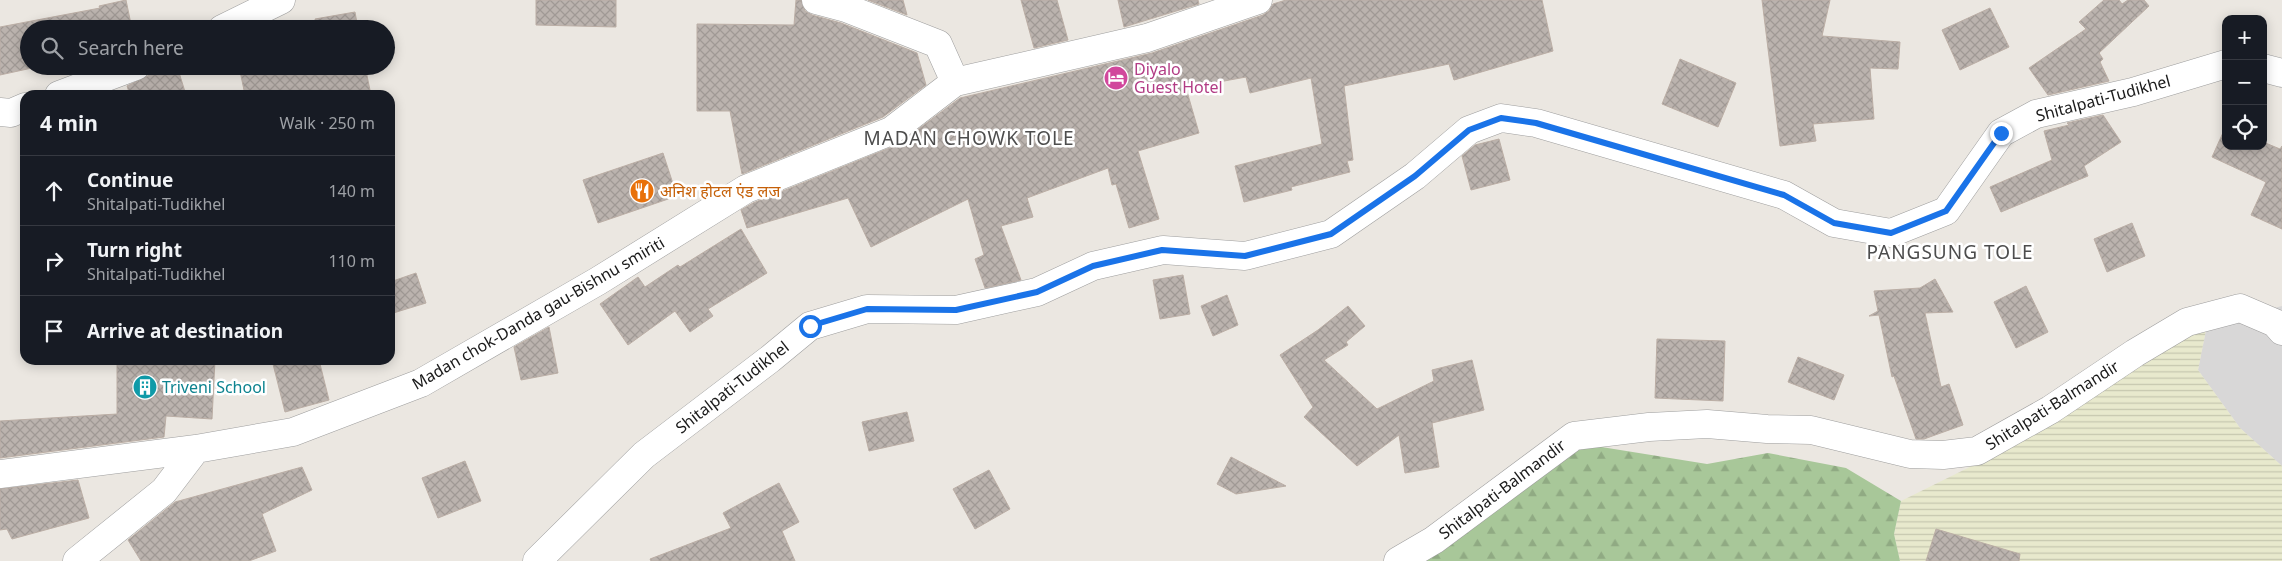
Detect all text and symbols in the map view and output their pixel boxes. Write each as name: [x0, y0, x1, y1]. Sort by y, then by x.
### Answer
map controls: [2222, 15, 2267, 150]
button: +: [2222, 15, 2267, 60]
search box: [20, 20, 395, 75]
icon: search: [38, 34, 66, 62]
text: Search here: [78, 35, 184, 61]
place label: Diyalo Guest Hotel: [1134, 58, 1223, 98]
button: −: [2222, 60, 2267, 105]
hotel icon: Diyalo Guest Hotel: [1103, 65, 1129, 91]
street label: Shitalpati-Tudikhel: [2033, 69, 2173, 127]
button: locate: [2222, 105, 2267, 150]
text: 4 min: [40, 109, 98, 137]
text: Walk · 250 m: [280, 112, 375, 134]
route end: [1990, 122, 2013, 145]
district label: MADAN CHOWK TOLE: [863, 125, 1075, 151]
text: Continue: [87, 167, 173, 193]
icon: ahead: [40, 177, 68, 205]
restaurant icon: अनिश होटल एंड लज: [629, 178, 655, 204]
text: 140 m: [328, 180, 375, 202]
place label: अनिश होटल एंड लज: [660, 180, 781, 202]
text: Shitalpati-Tudikhel: [87, 193, 225, 215]
street label: Madan chok-Danda gau-Bishnu smiriti: [408, 231, 668, 395]
text: Turn right: [87, 237, 182, 263]
district label: PANGSUNG TOLE: [1866, 239, 2034, 265]
icon: right: [40, 247, 68, 275]
text: 110 m: [328, 250, 375, 272]
text: Shitalpati-Tudikhel: [87, 263, 225, 285]
route start: [799, 315, 822, 338]
icon: arrive: [40, 317, 68, 345]
text: Arrive at destination: [87, 318, 283, 344]
street label: Shitalpati-Tudikhel: [671, 336, 793, 438]
street label: Shitalpati-Balmandir: [1981, 355, 2123, 455]
building icon: Triveni School: [132, 374, 158, 400]
place label: Triveni School: [162, 376, 266, 398]
street label: Shitalpati-Balmandir: [1434, 434, 1570, 544]

